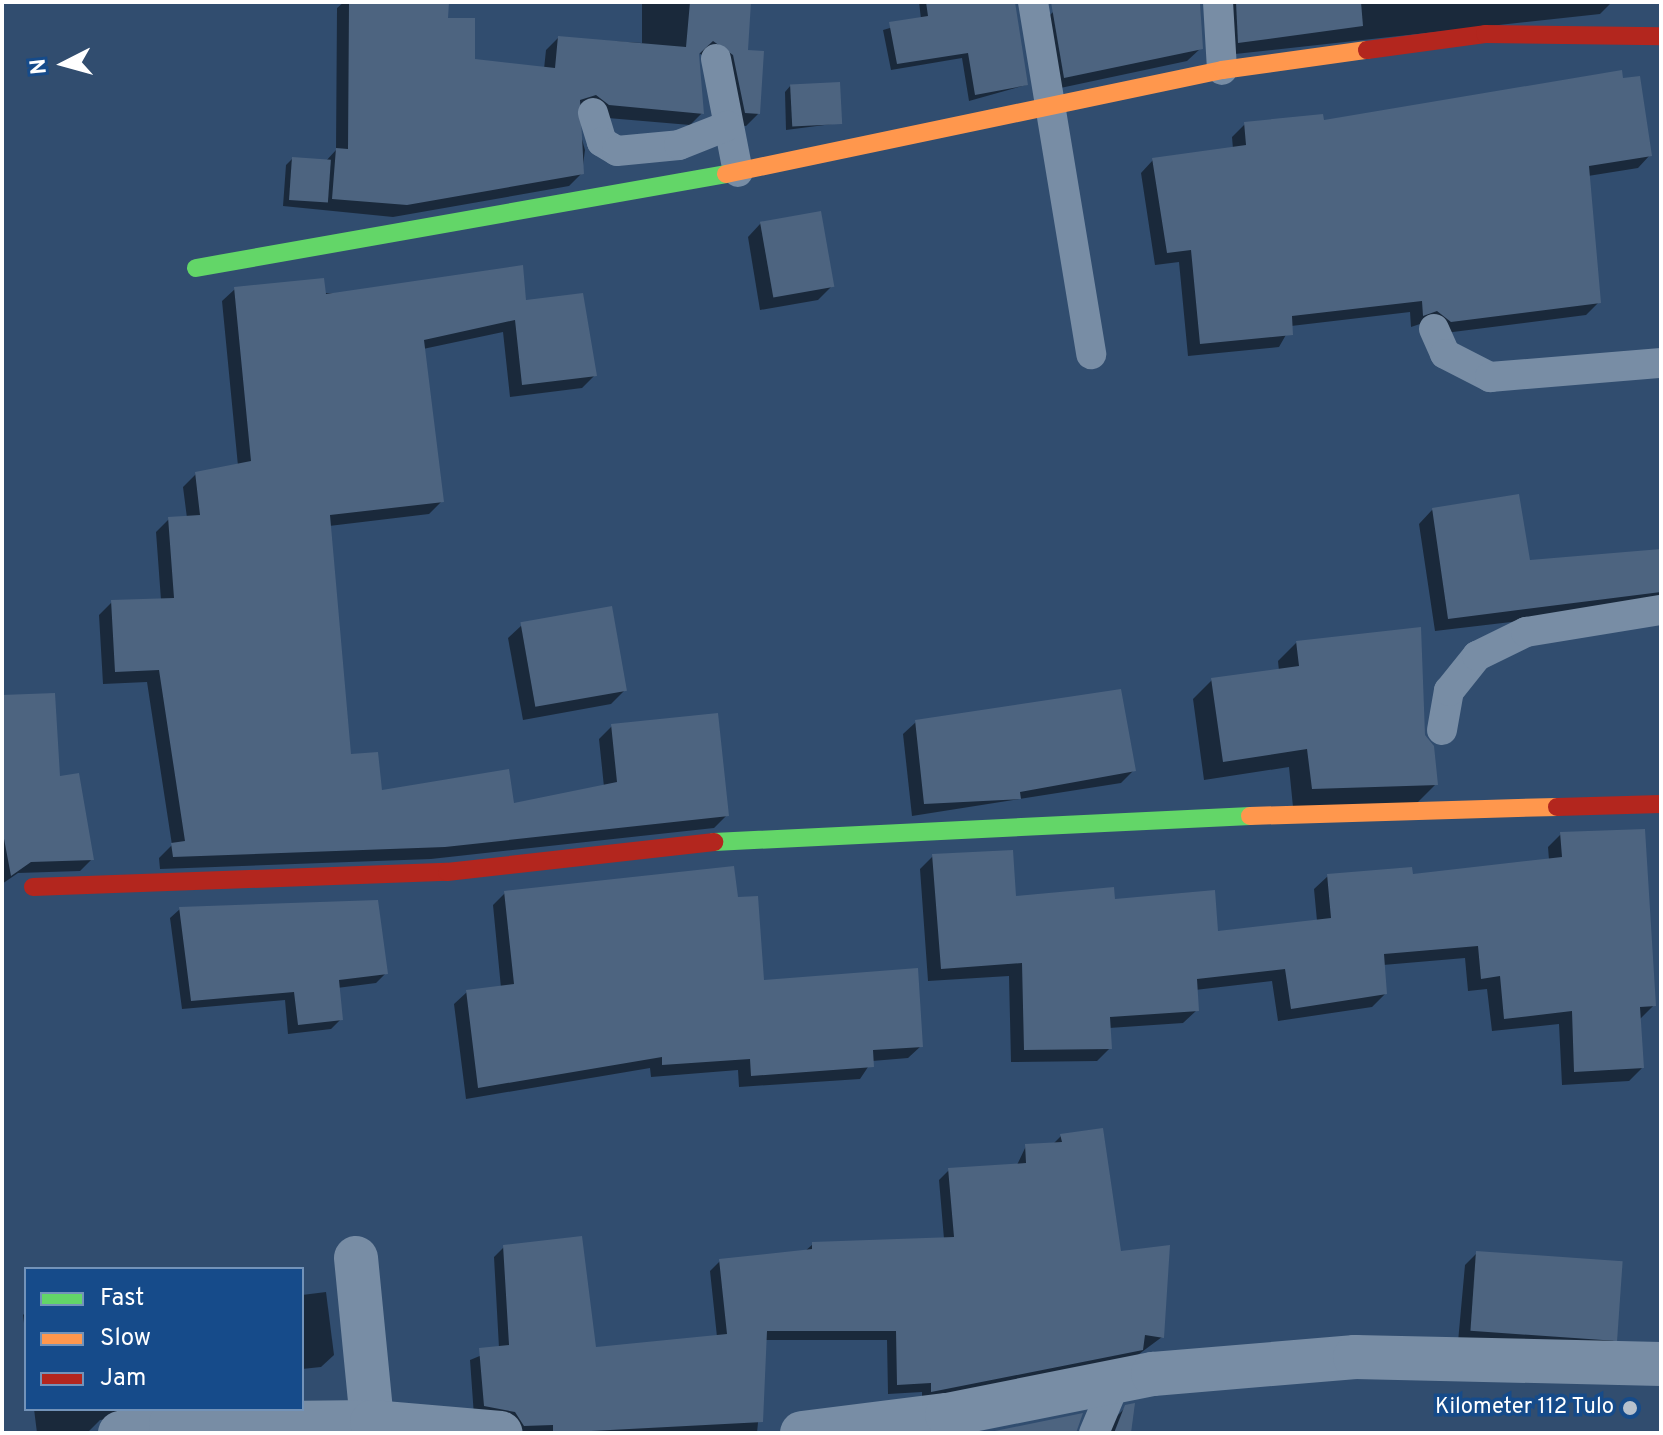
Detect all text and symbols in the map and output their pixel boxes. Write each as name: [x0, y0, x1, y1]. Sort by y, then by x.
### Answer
north arrow: [24, 24, 104, 104]
text: N: [25, 57, 54, 76]
legend: [24, 1267, 304, 1411]
text: Fast: [100, 1284, 144, 1314]
text: Slow: [100, 1324, 151, 1354]
text: Jam: [100, 1364, 146, 1394]
place label: Kilometer 112 Tulo: [1434, 1395, 1614, 1421]
marker: Kilometer 112 Tulo: [1621, 1399, 1639, 1417]

